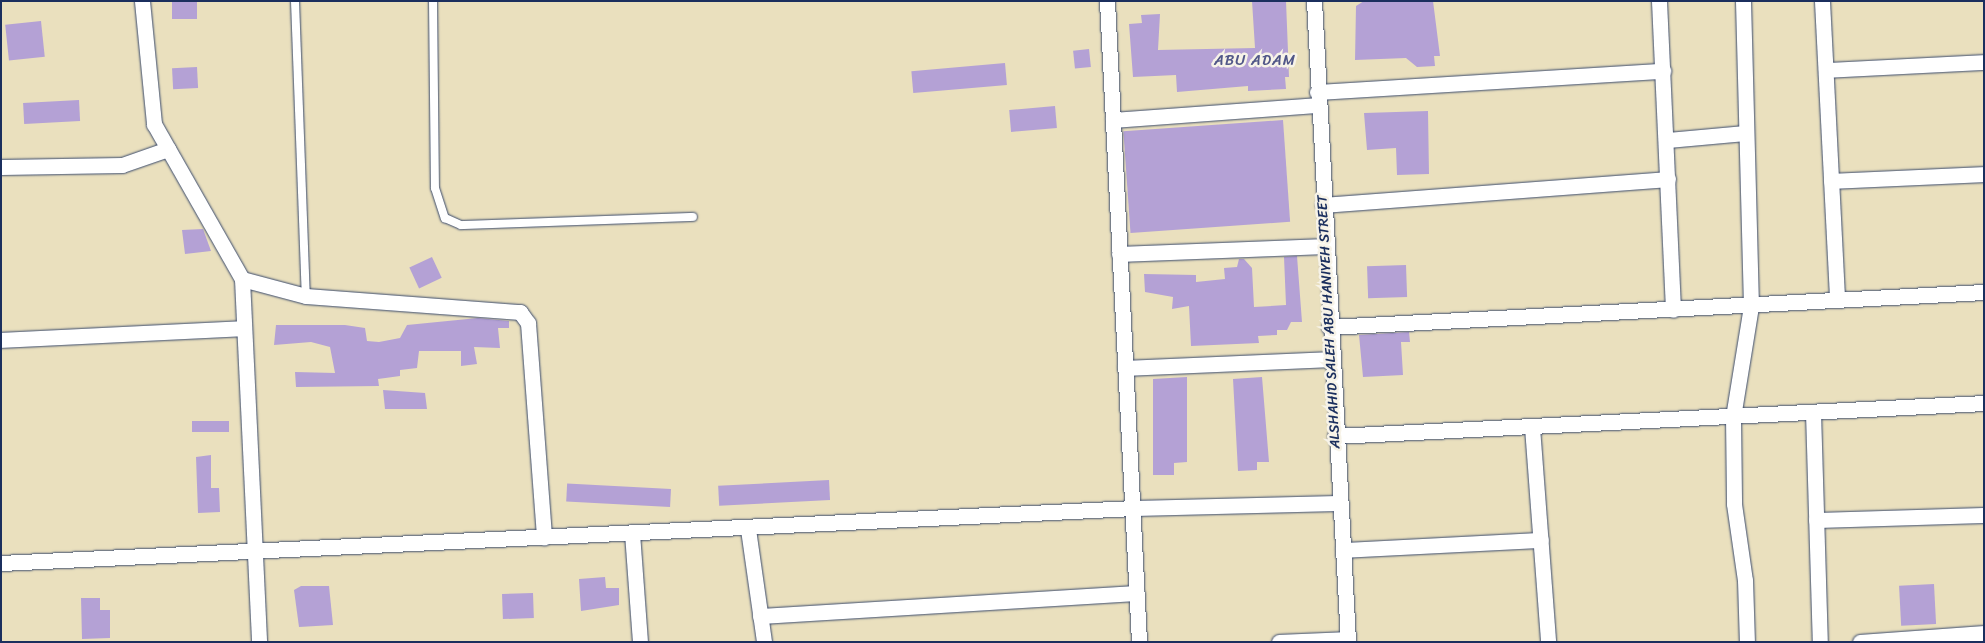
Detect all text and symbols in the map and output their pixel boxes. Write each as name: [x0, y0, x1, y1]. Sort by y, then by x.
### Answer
district label: ABU ADAM: [1213, 52, 1297, 70]
street label: ALSHAHID SALEH ABU HANIYEH STREET: [1314, 193, 1344, 451]

